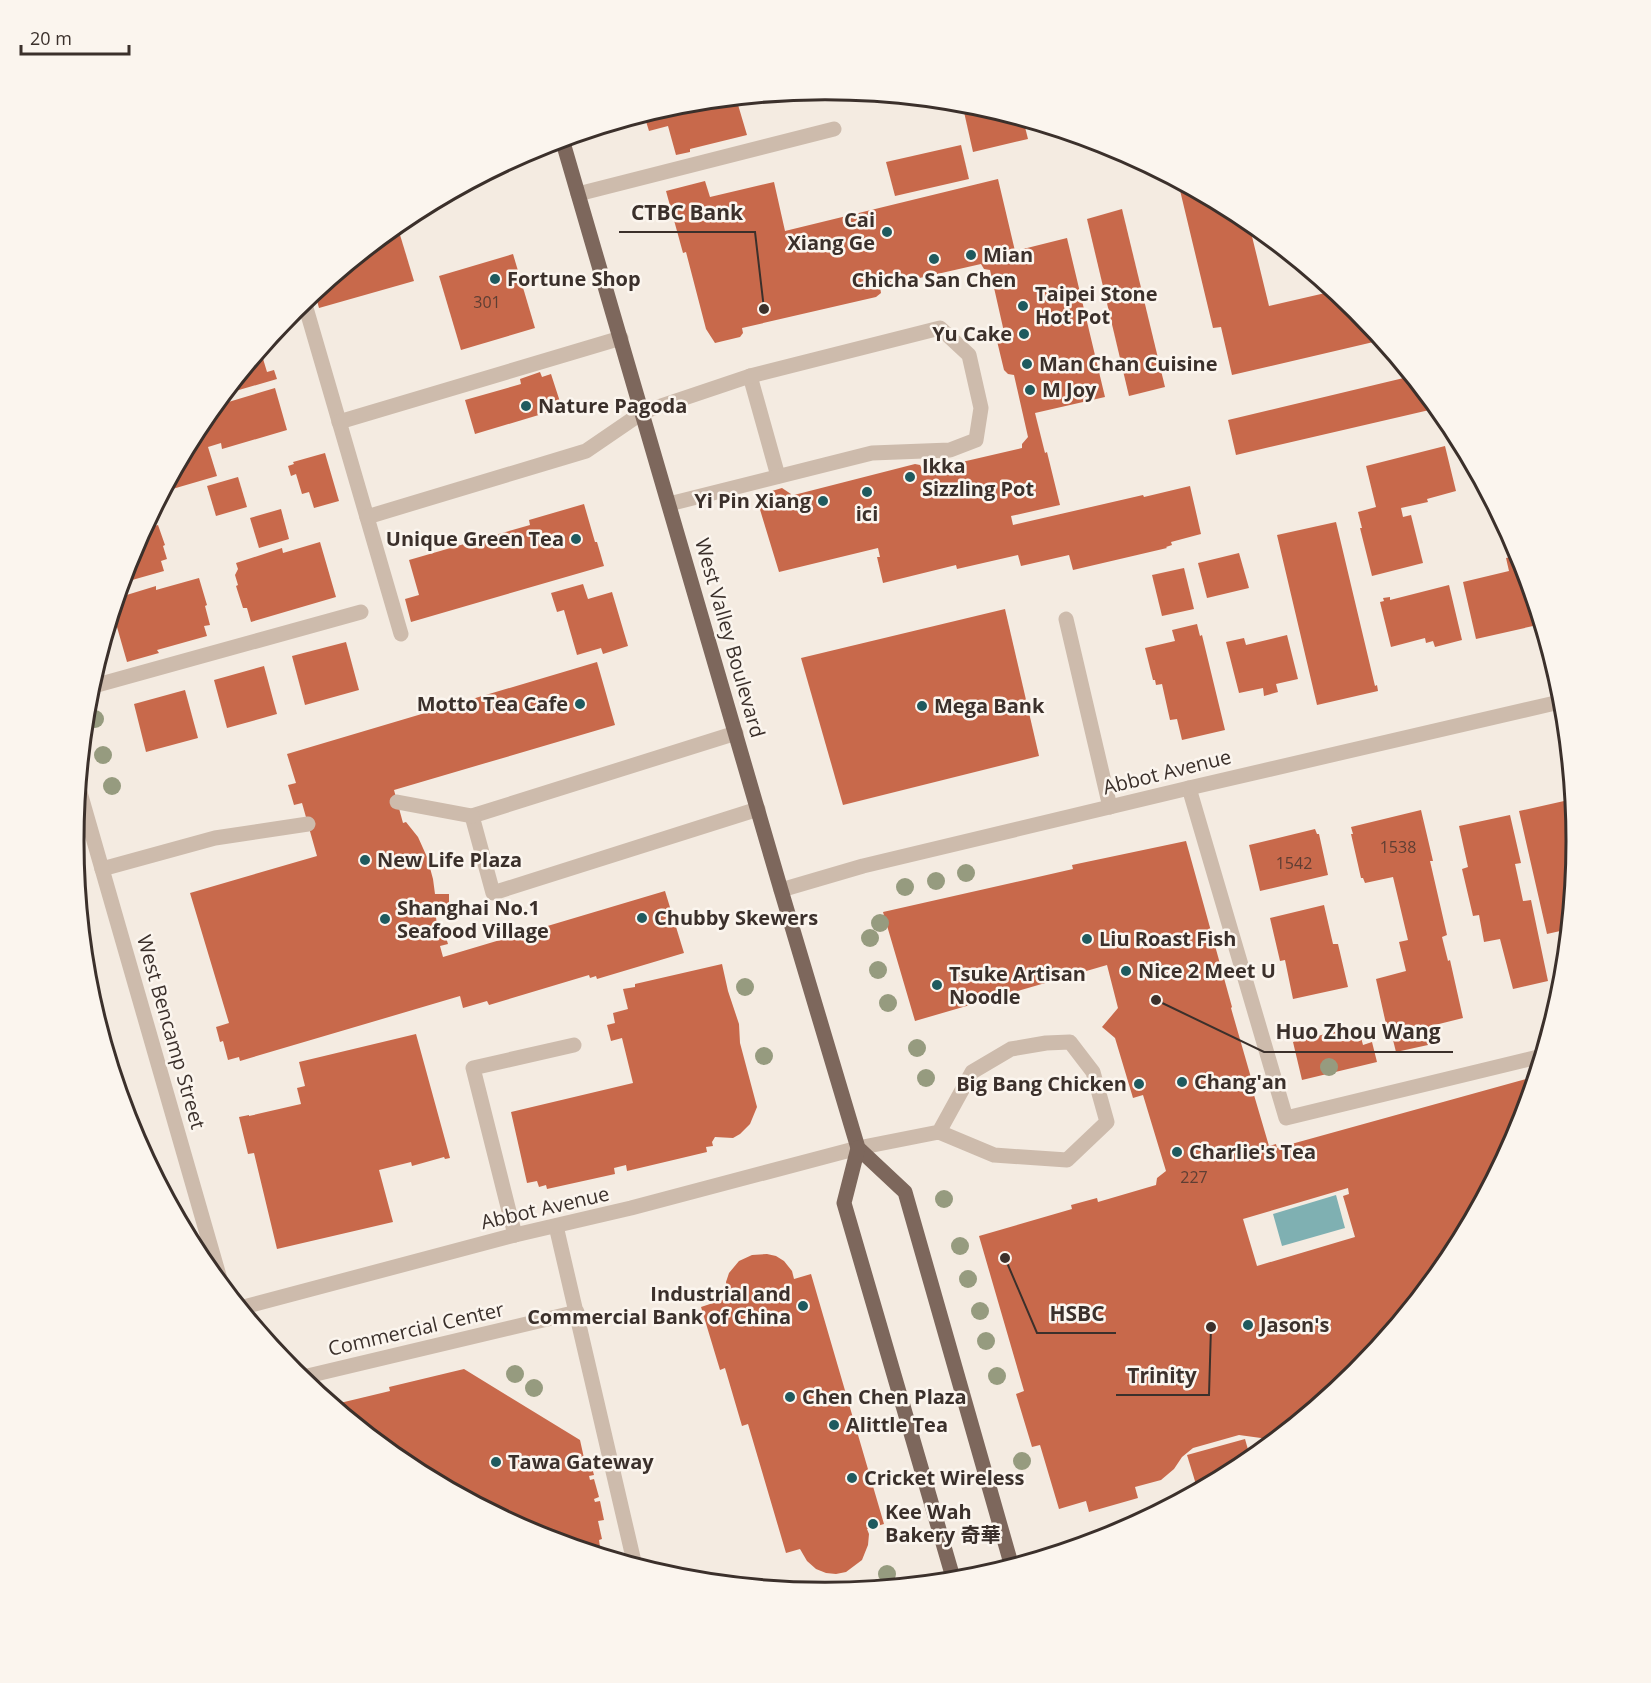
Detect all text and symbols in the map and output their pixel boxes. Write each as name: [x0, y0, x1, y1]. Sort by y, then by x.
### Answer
scale bar: [21, 18, 129, 56]
text: 20 m: [30, 26, 72, 50]
callout: CTBC Bank: [619, 193, 755, 232]
text: CTBC Bank: [631, 198, 744, 226]
place label: Cai Xiang Ge: [788, 206, 875, 256]
marker: Cai Xiang Ge: [880, 225, 894, 239]
place label: Mian: [983, 241, 1033, 268]
marker: Mian: [964, 248, 978, 262]
marker: Chicha San Chen: [927, 252, 941, 266]
place label: Fortune Shop: [507, 265, 641, 292]
place label: Chicha San Chen: [852, 266, 1016, 293]
marker: Fortune Shop: [488, 272, 502, 286]
place label: Taipei Stone Hot Pot: [1035, 280, 1158, 330]
house number: 301: [473, 291, 501, 313]
marker: Taipei Stone Hot Pot: [1016, 299, 1030, 313]
place label: Yu Cake: [932, 320, 1012, 347]
marker: Yu Cake: [1017, 327, 1031, 341]
place label: Man Chan Cuisine: [1039, 350, 1218, 377]
marker: Man Chan Cuisine: [1020, 357, 1034, 371]
place label: M Joy: [1042, 376, 1097, 403]
marker: M Joy: [1023, 383, 1037, 397]
place label: Nature Pagoda: [538, 392, 687, 419]
marker: Nature Pagoda: [519, 399, 533, 413]
place label: Ikka Sizzling Pot: [922, 452, 1034, 502]
marker: Ikka Sizzling Pot: [903, 470, 917, 484]
marker: ici: [860, 485, 874, 499]
place label: Yi Pin Xiang: [694, 487, 812, 514]
marker: Yi Pin Xiang: [816, 494, 830, 508]
place label: ici: [856, 500, 878, 527]
place label: Unique Green Tea: [386, 525, 564, 552]
marker: Unique Green Tea: [569, 532, 583, 546]
street label: West Valley Boulevard: [689, 535, 772, 741]
place label: Motto Tea Cafe: [417, 690, 568, 717]
place label: Mega Bank: [934, 692, 1045, 719]
marker: Motto Tea Cafe: [573, 697, 587, 711]
marker: Mega Bank: [915, 699, 929, 713]
street label: Abbot Avenue: [1100, 743, 1234, 800]
house number: 1538: [1380, 836, 1416, 858]
place label: New Life Plaza: [377, 846, 522, 873]
house number: 1542: [1276, 852, 1312, 874]
marker: New Life Plaza: [358, 853, 372, 867]
place label: Shanghai No.1 Seafood Village: [397, 894, 549, 944]
place label: Chubby Skewers: [654, 904, 818, 931]
marker: Chubby Skewers: [635, 911, 649, 925]
marker: Shanghai No.1 Seafood Village: [378, 912, 392, 926]
place label: Liu Roast Fish: [1099, 925, 1236, 952]
street label: West Bencamp Street: [131, 932, 212, 1132]
marker: Liu Roast Fish: [1080, 932, 1094, 946]
place label: Nice 2 Meet U: [1138, 957, 1276, 984]
place label: Tsuke Artisan Noodle: [949, 960, 1086, 1010]
marker: Nice 2 Meet U: [1119, 964, 1133, 978]
marker: Tsuke Artisan Noodle: [930, 978, 944, 992]
callout: Huo Zhou Wang: [1264, 1013, 1453, 1052]
text: Huo Zhou Wang: [1275, 1017, 1441, 1045]
place label: Chang'an: [1194, 1068, 1287, 1095]
place label: Big Bang Chicken: [956, 1070, 1127, 1097]
marker: Chang'an: [1175, 1075, 1189, 1089]
marker: Big Bang Chicken: [1132, 1077, 1146, 1091]
place label: Charlie's Tea: [1189, 1138, 1316, 1165]
marker: Charlie's Tea: [1170, 1145, 1184, 1159]
house number: 227: [1180, 1166, 1208, 1188]
street label: Abbot Avenue: [478, 1180, 612, 1235]
place label: Industrial and Commercial Bank of China: [527, 1280, 791, 1330]
callout: HSBC: [1037, 1294, 1116, 1333]
street label: Commercial Center: [325, 1295, 506, 1362]
marker: Industrial and Commercial Bank of China: [796, 1299, 810, 1313]
text: HSBC: [1049, 1299, 1105, 1327]
place label: Jason's: [1258, 1311, 1329, 1338]
marker: Jason's: [1241, 1318, 1255, 1332]
callout: Trinity: [1116, 1356, 1209, 1395]
text: Trinity: [1127, 1361, 1197, 1389]
place label: Chen Chen Plaza: [802, 1383, 967, 1410]
marker: Chen Chen Plaza: [783, 1390, 797, 1404]
place label: Alittle Tea: [846, 1411, 948, 1438]
marker: Alittle Tea: [827, 1418, 841, 1432]
place label: Tawa Gateway: [508, 1448, 654, 1475]
marker: Tawa Gateway: [489, 1455, 503, 1469]
place label: Cricket Wireless: [864, 1464, 1025, 1491]
marker: Cricket Wireless: [845, 1471, 859, 1485]
place label: Kee Wah Bakery 奇華: [885, 1498, 1000, 1548]
marker: Kee Wah Bakery 奇華: [866, 1517, 880, 1531]

